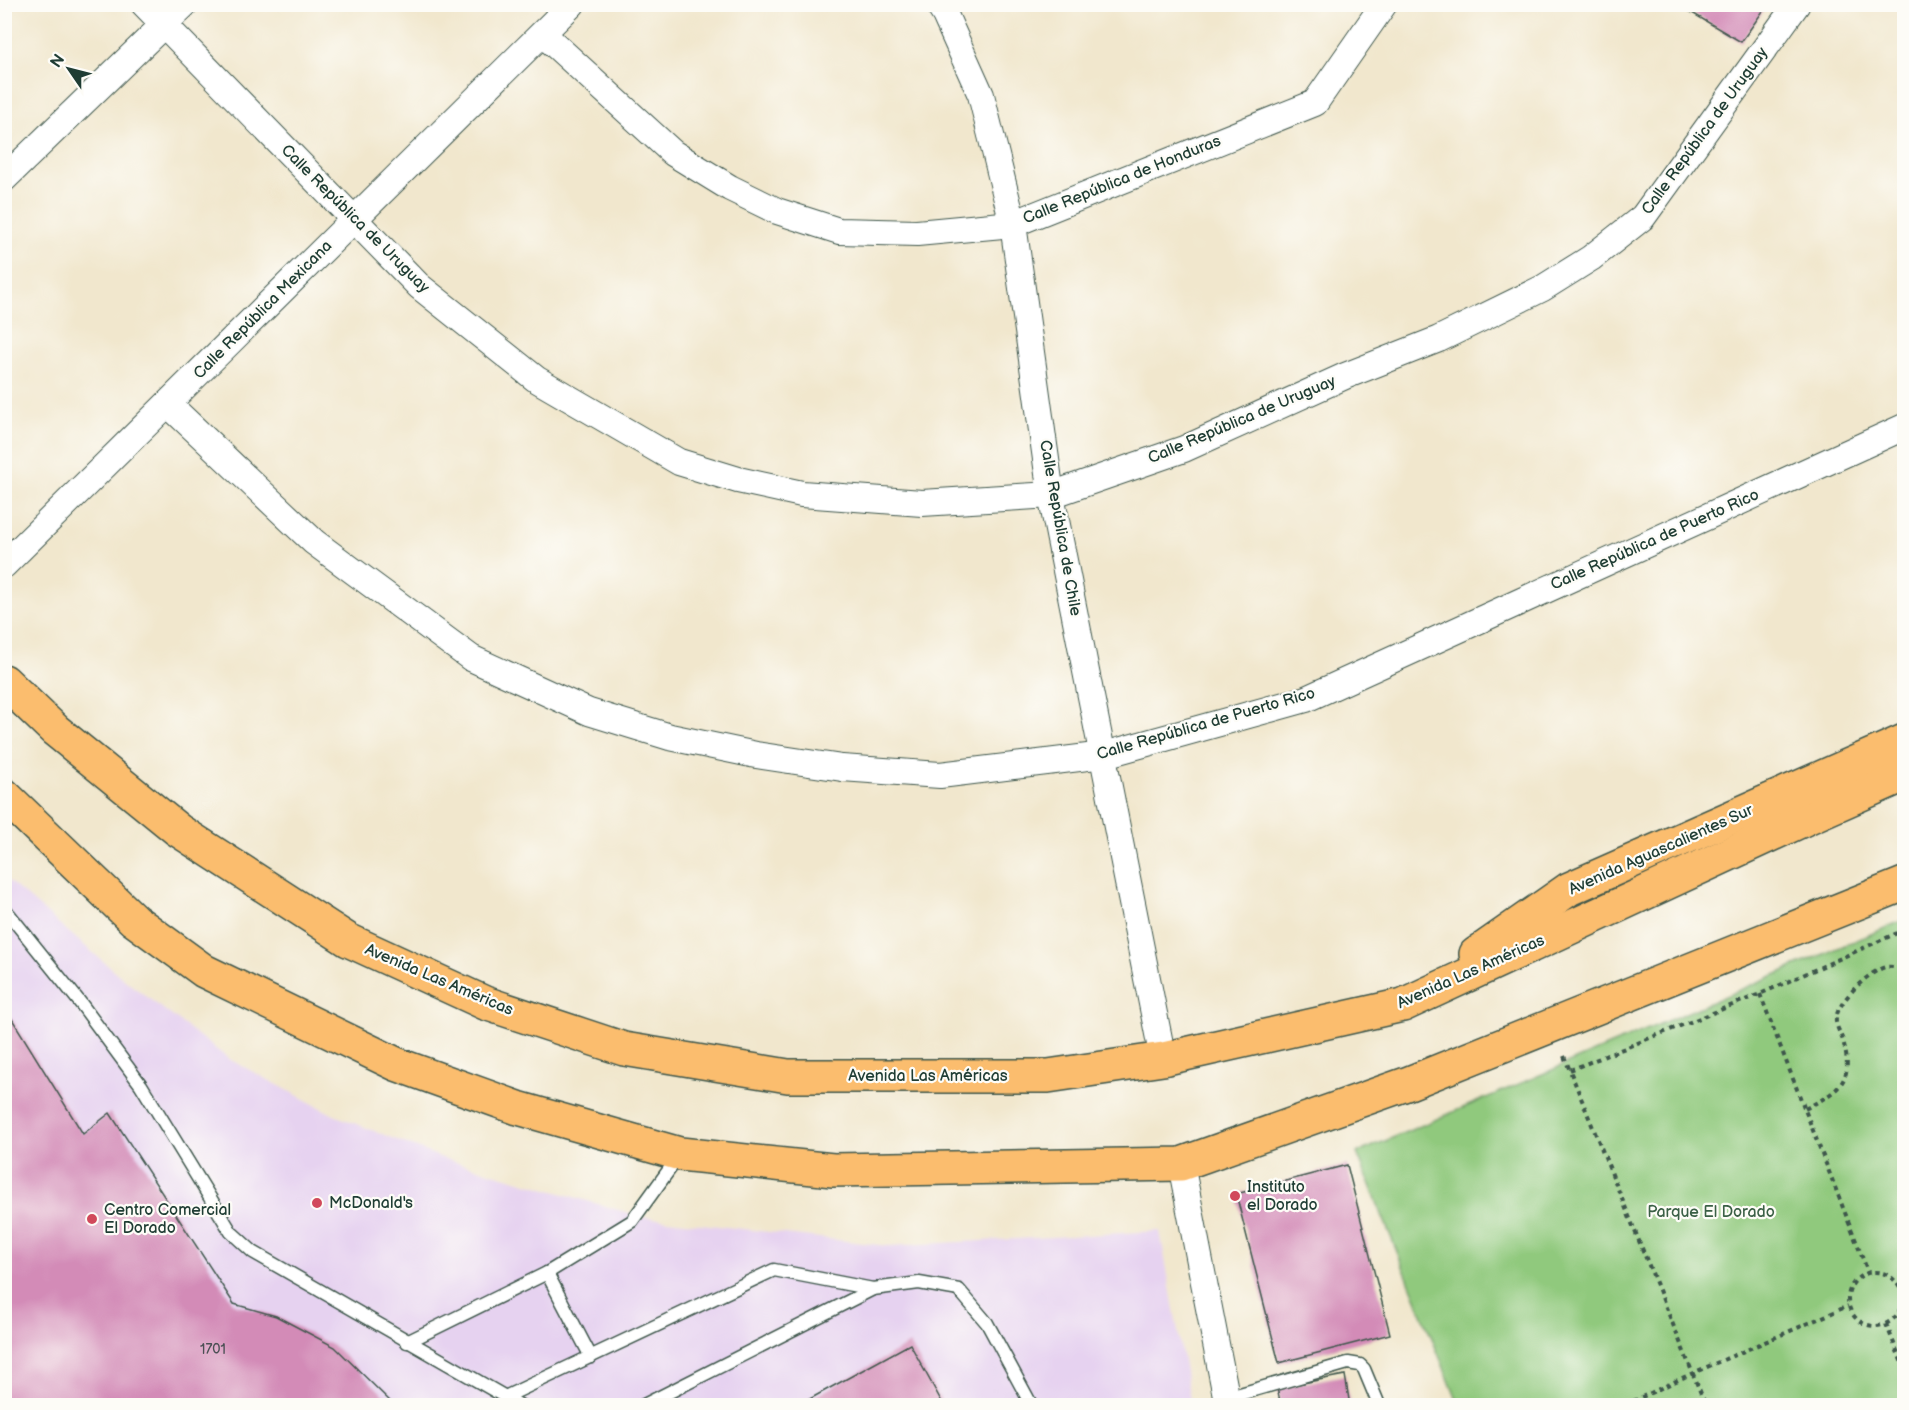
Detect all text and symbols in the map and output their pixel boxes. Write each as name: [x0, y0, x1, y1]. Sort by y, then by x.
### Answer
north arrow: [39, 39, 99, 99]
street label: Calle República de Uruguay: [1638, 43, 1773, 218]
text: N: [47, 51, 69, 72]
street label: Calle República de Honduras: [1020, 132, 1224, 228]
street label: Calle República de Uruguay: [277, 141, 434, 298]
street label: Calle República Mexicana: [190, 237, 336, 383]
street label: Calle República de Uruguay: [1145, 371, 1339, 468]
street label: Calle República de Chile: [1035, 439, 1085, 618]
street label: Calle República de Puerto Rico: [1548, 485, 1762, 595]
street label: Calle República de Puerto Rico: [1095, 684, 1317, 764]
street label: Avenida Aguascalientes Sur: [1566, 801, 1756, 899]
street label: Avenida Las Américas: [1394, 931, 1548, 1013]
street label: Avenida Las Américas: [362, 940, 516, 1020]
street label: Avenida Las Américas: [848, 1067, 1008, 1086]
place label: Instituto el Dorado: [1247, 1178, 1318, 1215]
marker: Instituto el Dorado: [1228, 1189, 1242, 1203]
place label: McDonald's: [329, 1194, 413, 1213]
marker: McDonald's: [310, 1196, 324, 1210]
place label: Centro Comercial El Dorado: [104, 1201, 231, 1238]
park label: Parque El Dorado: [1647, 1203, 1775, 1222]
marker: Centro Comercial El Dorado: [85, 1212, 99, 1226]
house number: 1701: [200, 1341, 226, 1358]

